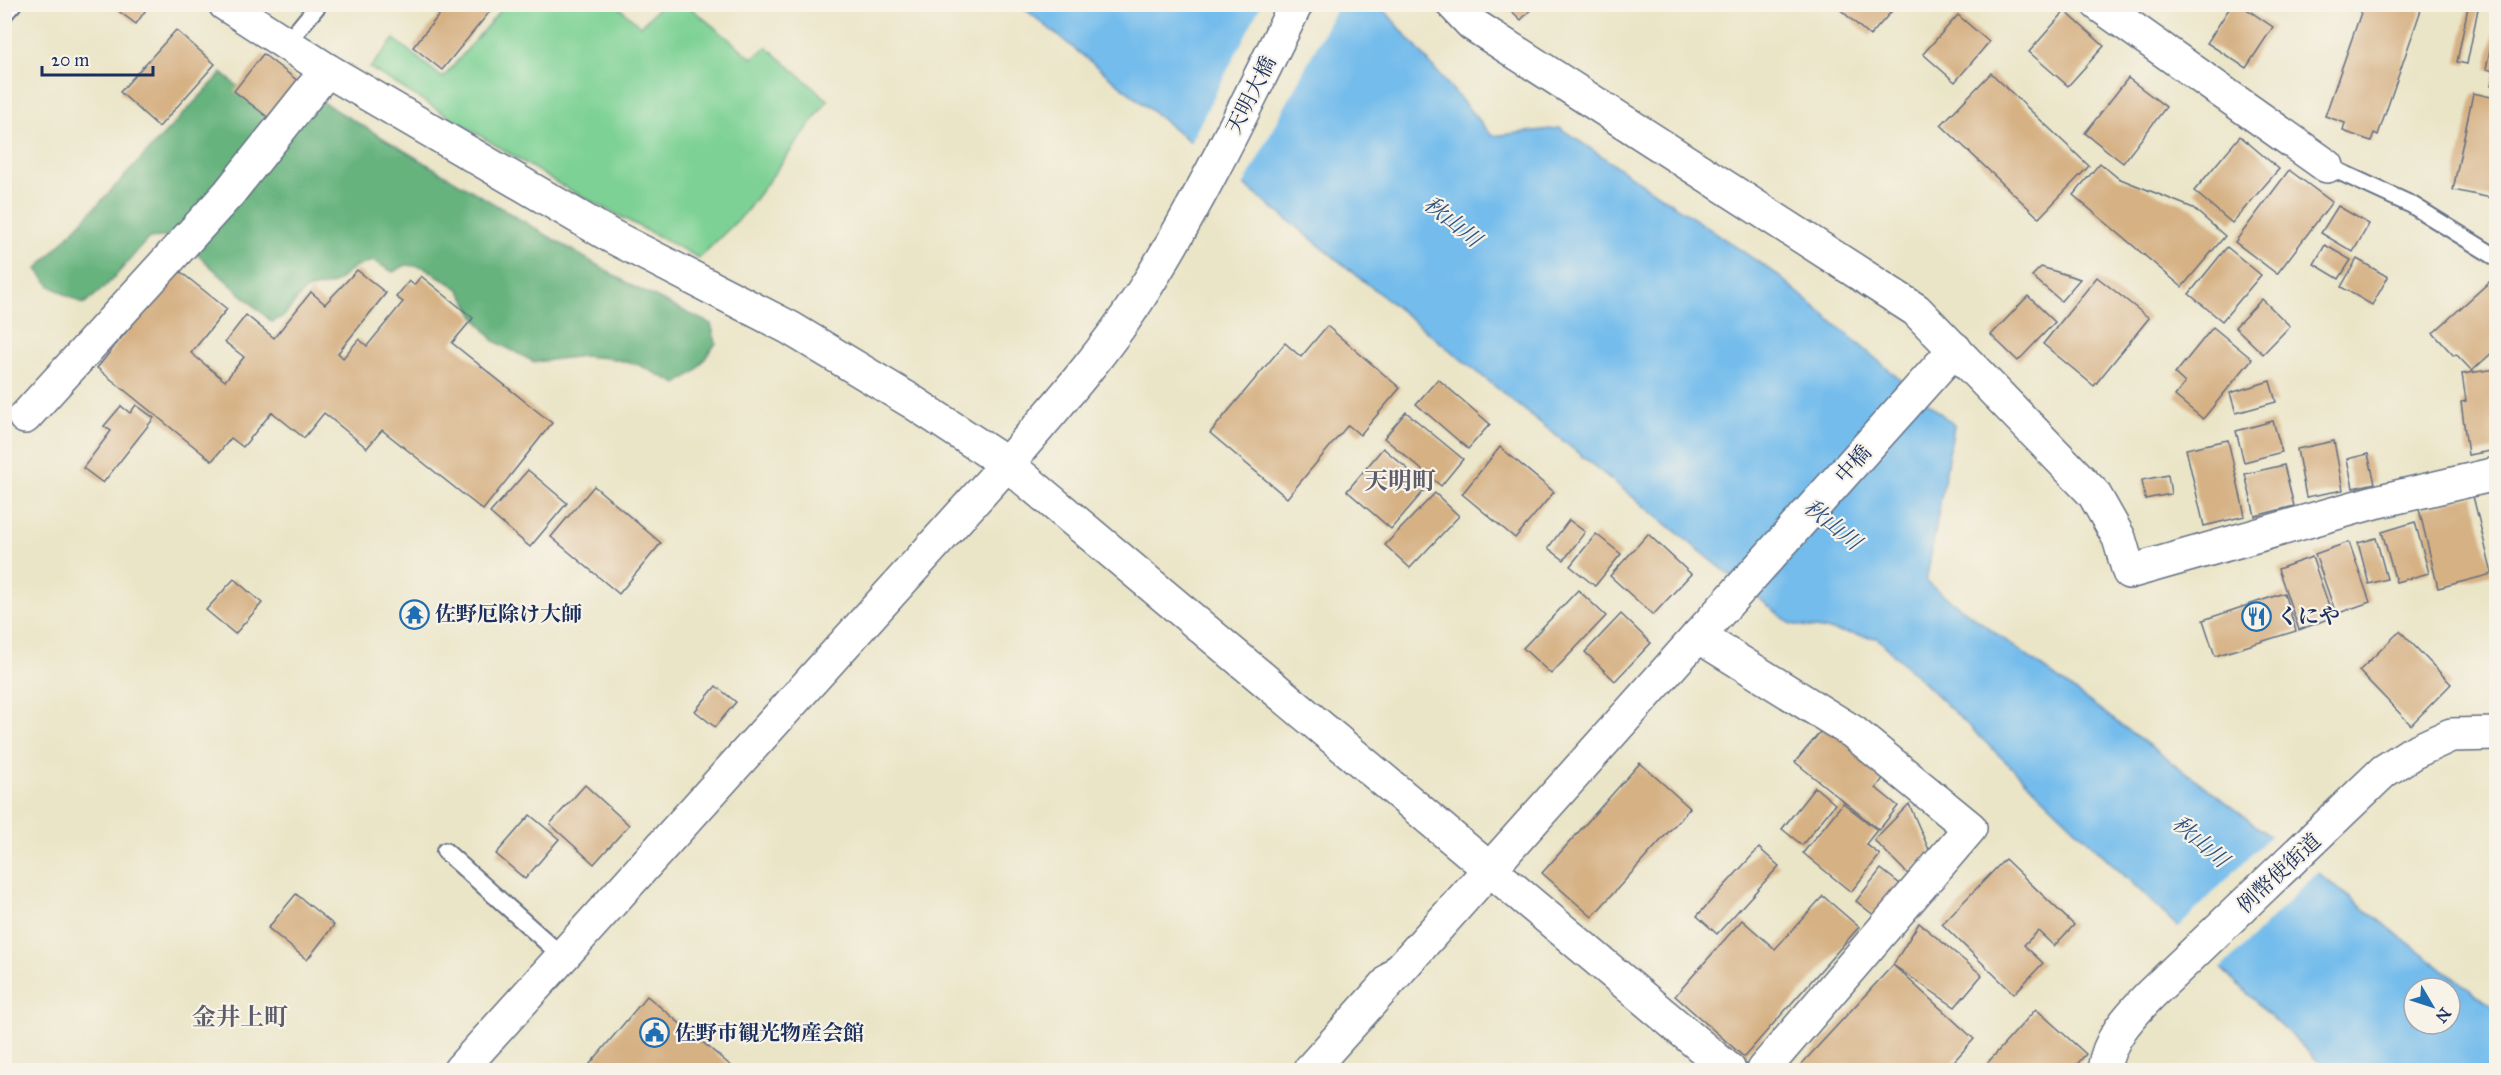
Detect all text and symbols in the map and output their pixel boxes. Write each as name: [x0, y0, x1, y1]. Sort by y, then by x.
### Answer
scale bar: [42, 39, 153, 77]
text: 20 m: [51, 49, 89, 71]
street label: 天明大橋: [1220, 52, 1282, 138]
water label: 秋山川: [1419, 190, 1488, 254]
street label: 中橋: [1829, 440, 1877, 488]
district label: 天明町: [1364, 466, 1436, 496]
water label: 秋山川: [1799, 493, 1868, 557]
temple icon: 佐野厄除け大師: [398, 598, 430, 630]
restaurant icon: くにや: [2240, 600, 2272, 632]
place label: 佐野厄除け大師: [435, 601, 582, 627]
place label: くにや: [2277, 603, 2340, 629]
water label: 秋山川: [2167, 810, 2236, 875]
street label: 例幣使街道: [2232, 828, 2326, 918]
north arrow: [2402, 976, 2462, 1036]
district label: 金井上町: [192, 1002, 288, 1032]
text: N: [2431, 1004, 2455, 1027]
public building icon: 佐野市観光物産会館: [638, 1017, 670, 1049]
place label: 佐野市観光物産会館: [675, 1020, 864, 1046]

